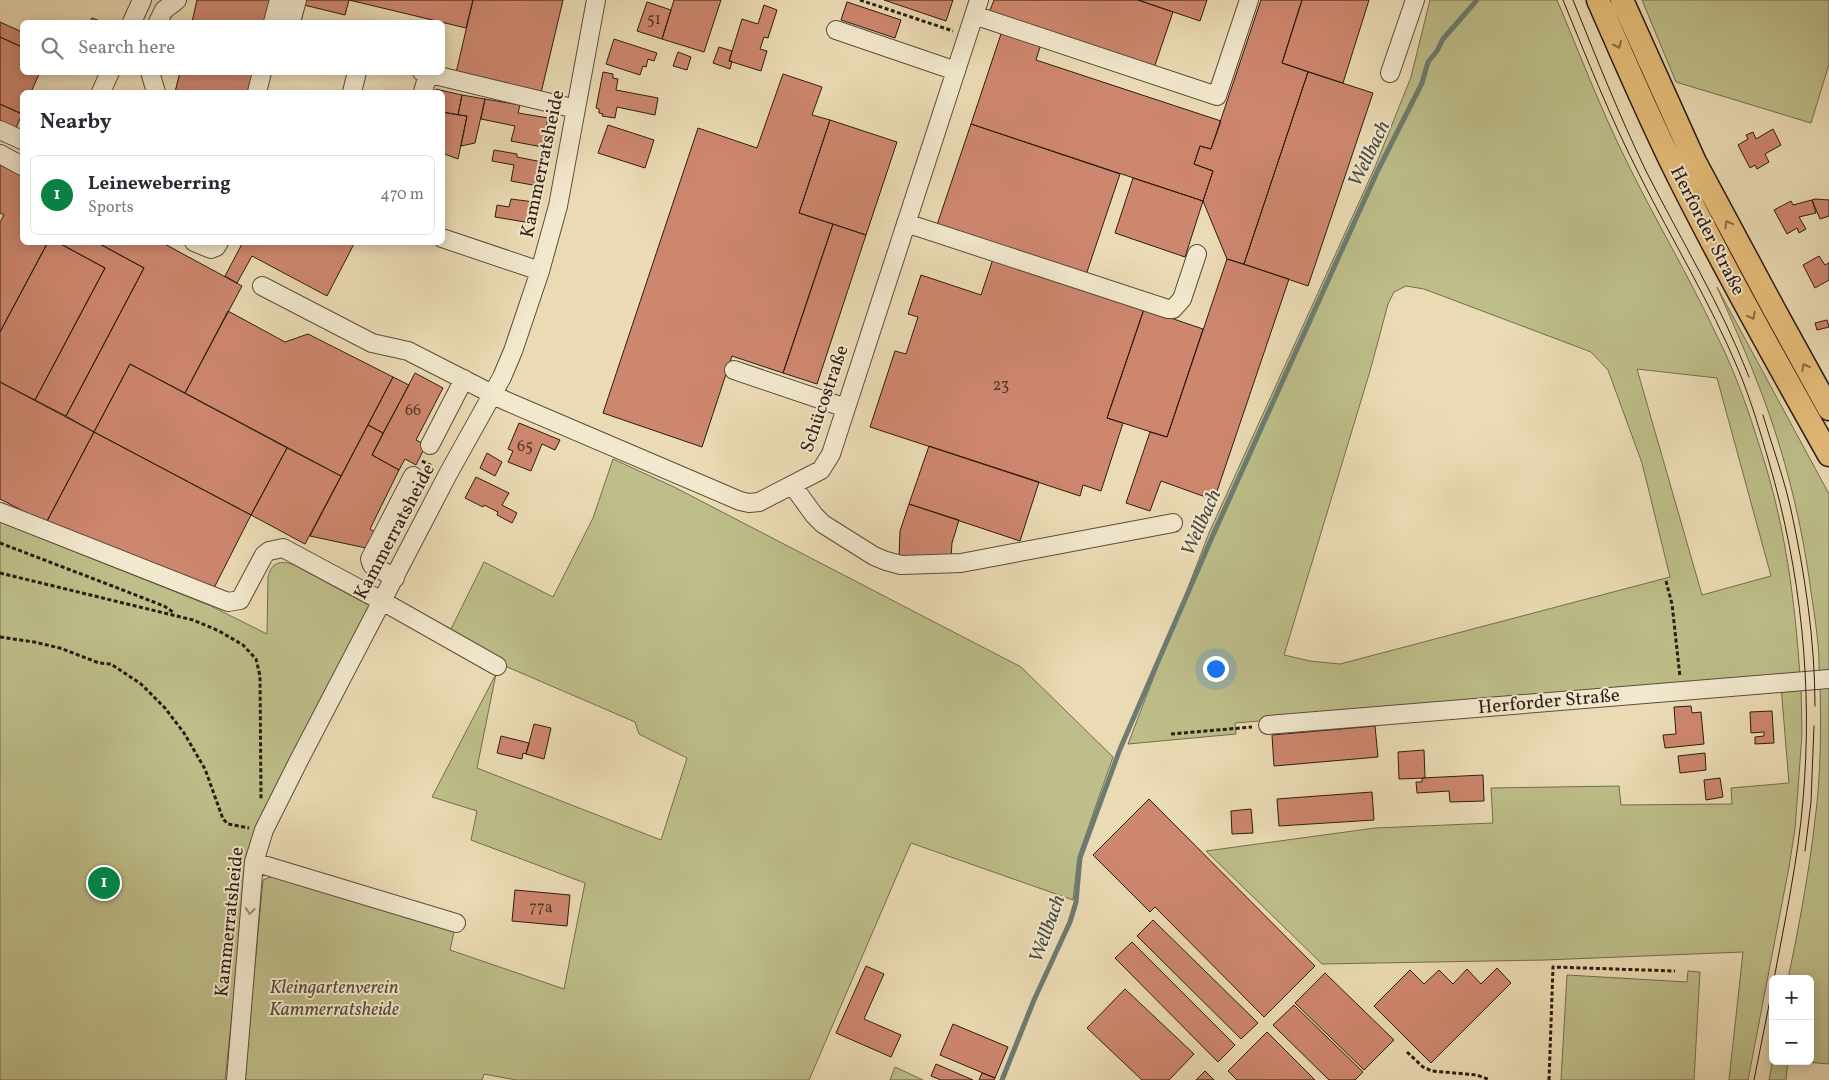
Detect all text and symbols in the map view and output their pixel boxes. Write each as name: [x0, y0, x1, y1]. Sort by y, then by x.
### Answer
house number: 51: [647, 9, 661, 31]
search box: [20, 20, 445, 75]
icon: search: [38, 34, 66, 62]
text: Search here: [78, 35, 175, 61]
one-way arrow: [1611, 40, 1622, 49]
street label: Kammerratsheide: [515, 88, 571, 240]
text: Nearby: [40, 108, 111, 137]
water label: Wellbach: [1342, 116, 1398, 192]
street label: Herforder Straße: [1663, 162, 1751, 300]
text: Leineweberring: [88, 171, 231, 197]
text: 1: [54, 184, 60, 206]
text: 470 m: [380, 184, 424, 206]
text: Sports: [88, 197, 134, 219]
one-way arrow: [1724, 220, 1734, 229]
one-way arrow: [1746, 311, 1756, 320]
street label: Schücostraße: [795, 342, 855, 456]
one-way arrow: [1802, 363, 1812, 372]
house number: 23: [993, 375, 1009, 397]
house number: 66: [405, 400, 421, 422]
house number: 65: [517, 436, 533, 458]
street label: Kammerratsheide: [348, 459, 442, 605]
water label: Wellbach: [1175, 485, 1229, 561]
your location: [1203, 656, 1229, 682]
street label: Herforder Straße: [1477, 683, 1621, 721]
street label: Kammerratsheide: [209, 846, 251, 998]
pin: 1: [88, 864, 120, 902]
water label: Wellbach: [1023, 891, 1073, 967]
house number: 77a: [529, 897, 553, 919]
one-way arrow: [245, 907, 256, 915]
park label: Kleingartenverein Kammerratsheide: [269, 975, 399, 1023]
map controls: [1769, 975, 1814, 1065]
button: +: [1769, 975, 1814, 1020]
button: −: [1769, 1020, 1814, 1065]

